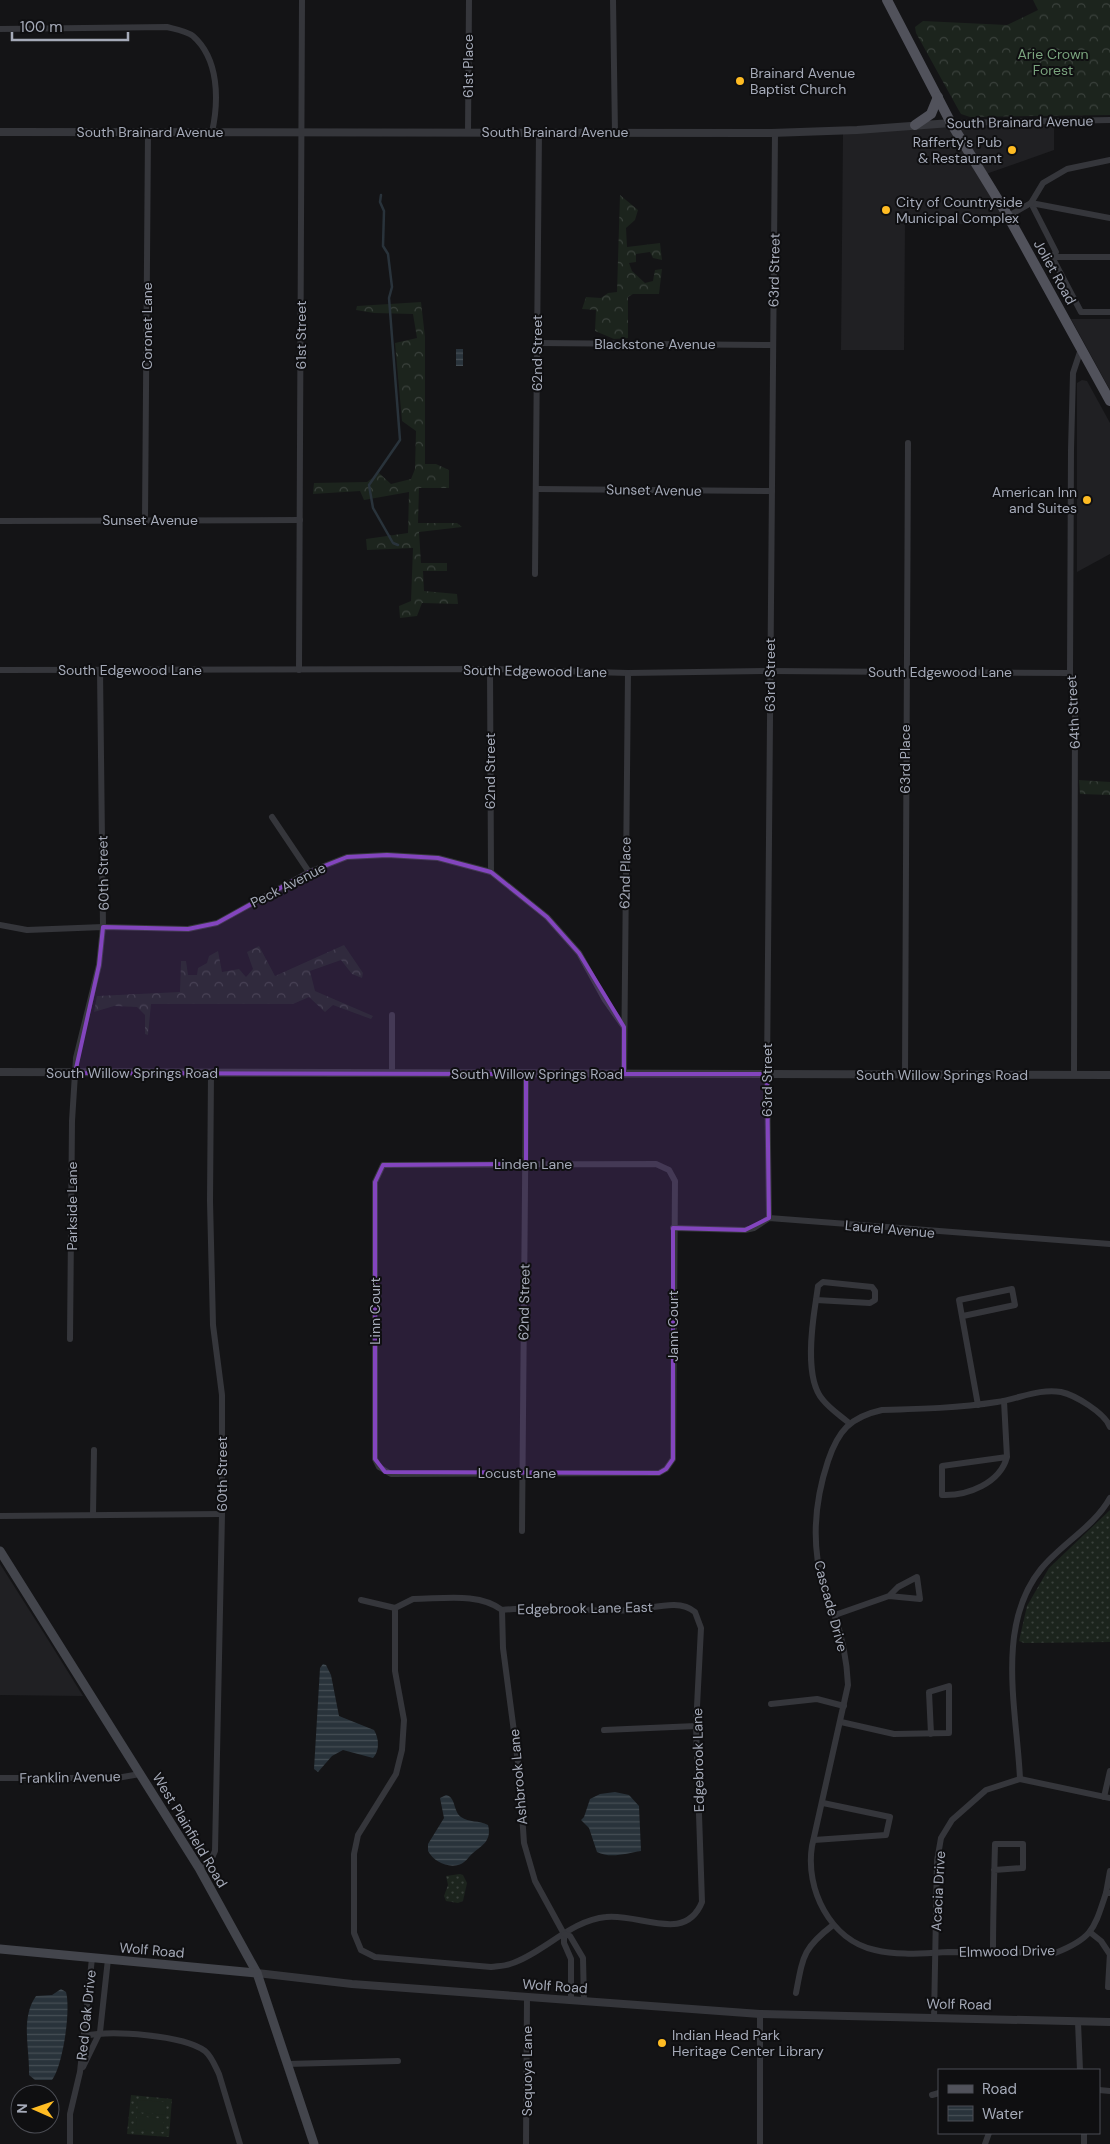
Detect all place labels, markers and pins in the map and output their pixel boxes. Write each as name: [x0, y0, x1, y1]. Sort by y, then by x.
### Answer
place label: Brainard Avenue Baptist Church: [750, 64, 855, 98]
marker: Brainard Avenue Baptist Church: [734, 75, 746, 87]
place label: Rafferty's Pub & Restaurant: [913, 133, 1002, 167]
marker: Rafferty's Pub & Restaurant: [1006, 144, 1018, 156]
place label: City of Countryside Municipal Complex: [896, 193, 1023, 227]
marker: City of Countryside Municipal Complex: [880, 204, 892, 216]
place label: American Inn and Suites: [992, 483, 1077, 517]
marker: American Inn and Suites: [1081, 494, 1093, 506]
place label: Indian Head Park Heritage Center Library: [672, 2026, 824, 2060]
marker: Indian Head Park Heritage Center Library: [656, 2037, 668, 2049]

